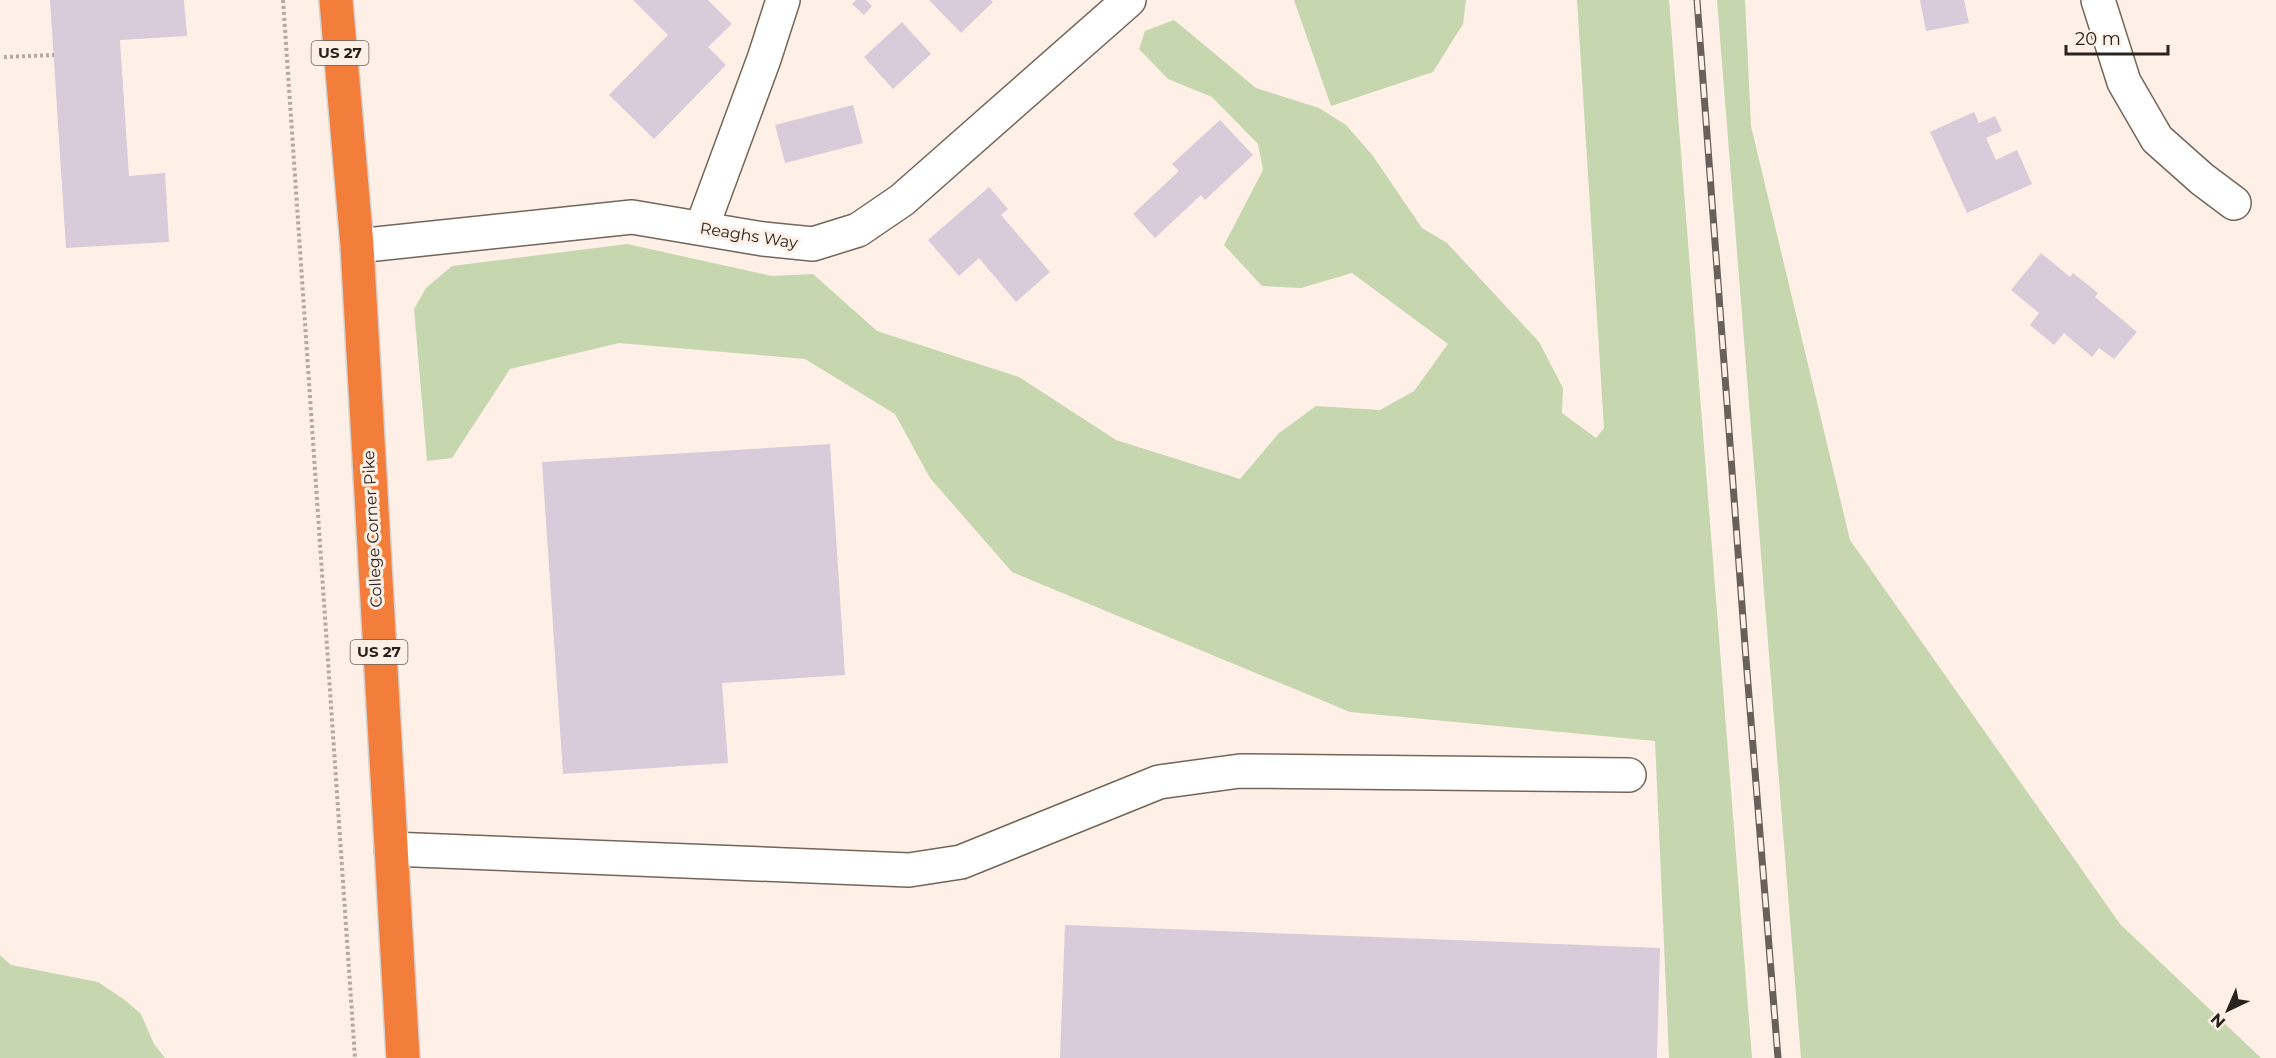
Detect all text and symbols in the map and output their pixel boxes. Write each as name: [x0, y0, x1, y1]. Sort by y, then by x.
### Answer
scale bar: [2066, 18, 2168, 56]
text: 20 m: [2075, 28, 2121, 50]
road number: US 27: [312, 41, 368, 65]
street label: Reaghs Way: [699, 218, 800, 253]
street label: College Corner Pike: [359, 450, 386, 608]
road number: US 27: [350, 640, 407, 664]
north arrow: [2198, 980, 2258, 1040]
text: N: [2207, 1009, 2229, 1032]

